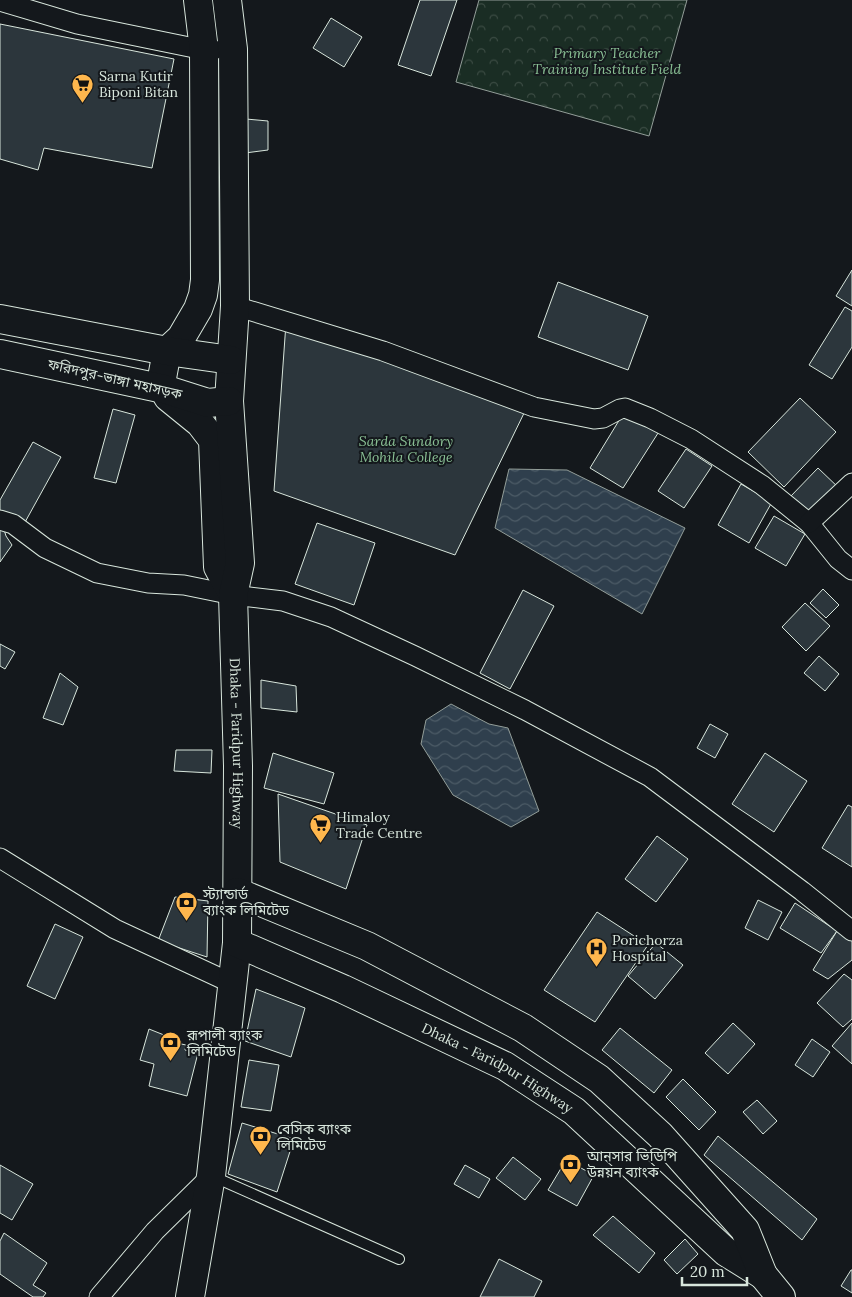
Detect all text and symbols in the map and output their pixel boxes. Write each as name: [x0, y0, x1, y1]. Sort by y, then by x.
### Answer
park label: Primary Teacher Training Institute Field: [533, 44, 681, 78]
place label: Sarna Kutir Biponi Bitan: [99, 67, 179, 101]
supermarket icon: Sarna Kutir Biponi Bitan: [71, 72, 95, 103]
street label: ফরিদপুর-ভাঙ্গা মহাসড়ক: [45, 355, 184, 403]
park label: Sarda Sundory Mohila College: [359, 432, 453, 466]
street label: Dhaka - Faridpur Highway: [226, 658, 247, 829]
place label: Himaloy Trade Centre: [336, 808, 423, 842]
supermarket icon: Himaloy Trade Centre: [308, 813, 332, 844]
place label: স্ট্যান্ডার্ড ব্যাংক লিমিটেড: [202, 885, 290, 919]
bank icon: স্ট্যান্ডার্ড ব্যাংক লিমিটেড: [175, 890, 199, 921]
place label: Porichorza Hospital: [612, 931, 683, 965]
hospital icon: Porichorza Hospital: [584, 936, 608, 967]
street label: Dhaka - Faridpur Highway: [419, 1019, 577, 1117]
place label: রূপালী ব্যাংক লিমিটেড: [186, 1026, 263, 1060]
bank icon: রূপালী ব্যাংক লিমিটেড: [159, 1031, 183, 1062]
place label: বেসিক ব্যাংক লিমিটেড: [276, 1120, 352, 1154]
bank icon: বেসিক ব্যাংক লিমিটেড: [249, 1125, 273, 1156]
place label: আনসার ভিডিপি উন্নয়ন ব্যাংক: [586, 1147, 678, 1181]
bank icon: আনসার ভিডিপি উন্নয়ন ব্যাংক: [559, 1152, 583, 1183]
scale bar: [682, 1254, 747, 1286]
text: 20 m: [690, 1262, 725, 1281]

